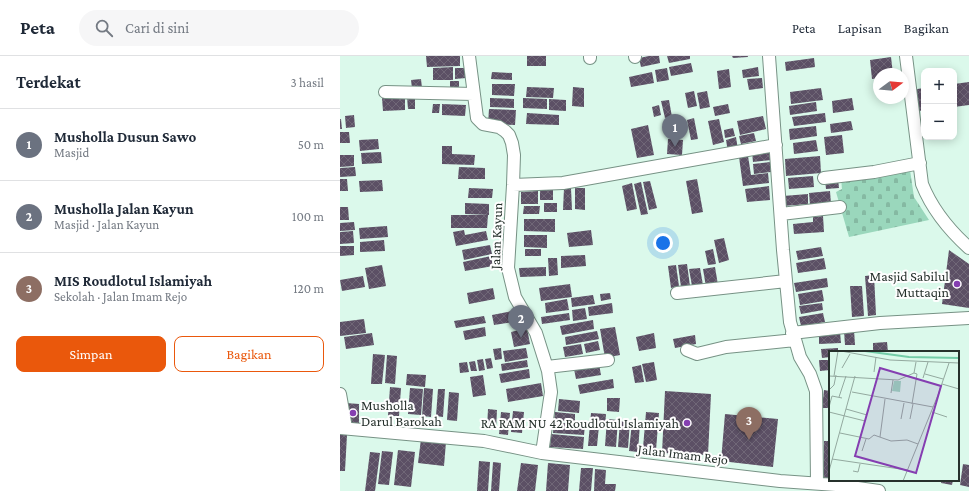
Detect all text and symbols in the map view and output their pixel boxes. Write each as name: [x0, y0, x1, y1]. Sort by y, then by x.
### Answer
search box: [79, 10, 359, 46]
text: Peta: [20, 17, 55, 38]
icon: search: [93, 17, 115, 39]
text: Cari di sini: [125, 20, 189, 36]
text: Peta: [792, 20, 816, 36]
text: Lapisan: [838, 20, 882, 36]
text: Bagikan: [904, 20, 949, 36]
north arrow: [873, 68, 909, 104]
map controls: [921, 68, 957, 140]
button: +: [921, 68, 957, 104]
text: Terdekat: [16, 73, 81, 92]
text: 3 hasil: [290, 75, 324, 90]
button: −: [921, 104, 957, 140]
pin: 1: [662, 114, 688, 147]
text: Musholla Dusun Sawo: [54, 129, 196, 145]
text: 1: [27, 137, 31, 152]
text: 50 m: [298, 137, 324, 152]
text: Masjid: [54, 145, 89, 160]
text: Musholla Jalan Kayun: [54, 201, 194, 217]
street label: Jalan Kayun: [487, 202, 505, 272]
text: 2: [26, 209, 32, 224]
text: 100 m: [292, 209, 324, 224]
text: Masjid · Jalan Kayun: [54, 217, 159, 232]
your location: [653, 233, 673, 253]
place label: Masjid Sabilul Muttaqin: [870, 268, 949, 300]
text: MIS Roudlotul Islamiyah: [54, 273, 212, 289]
marker: Masjid Sabilul Muttaqin: [952, 279, 962, 289]
text: 3: [26, 281, 32, 296]
text: 120 m: [293, 281, 324, 296]
text: Sekolah · Jalan Imam Rejo: [54, 289, 187, 304]
pin: 2: [508, 305, 534, 338]
button: Simpan: [16, 336, 166, 372]
button: Bagikan: [174, 336, 324, 372]
inset map: [829, 351, 959, 481]
place label: Musholla Darul Barokah: [361, 397, 442, 429]
pin: 3: [736, 407, 762, 440]
marker: Musholla Darul Barokah: [348, 408, 358, 418]
place label: RA RAM NU 42 Roudlotul Islamiyah: [481, 415, 679, 431]
marker: RA RAM NU 42 Roudlotul Islamiyah: [682, 418, 692, 428]
street label: Jalan Imam Rejo: [635, 440, 729, 468]

